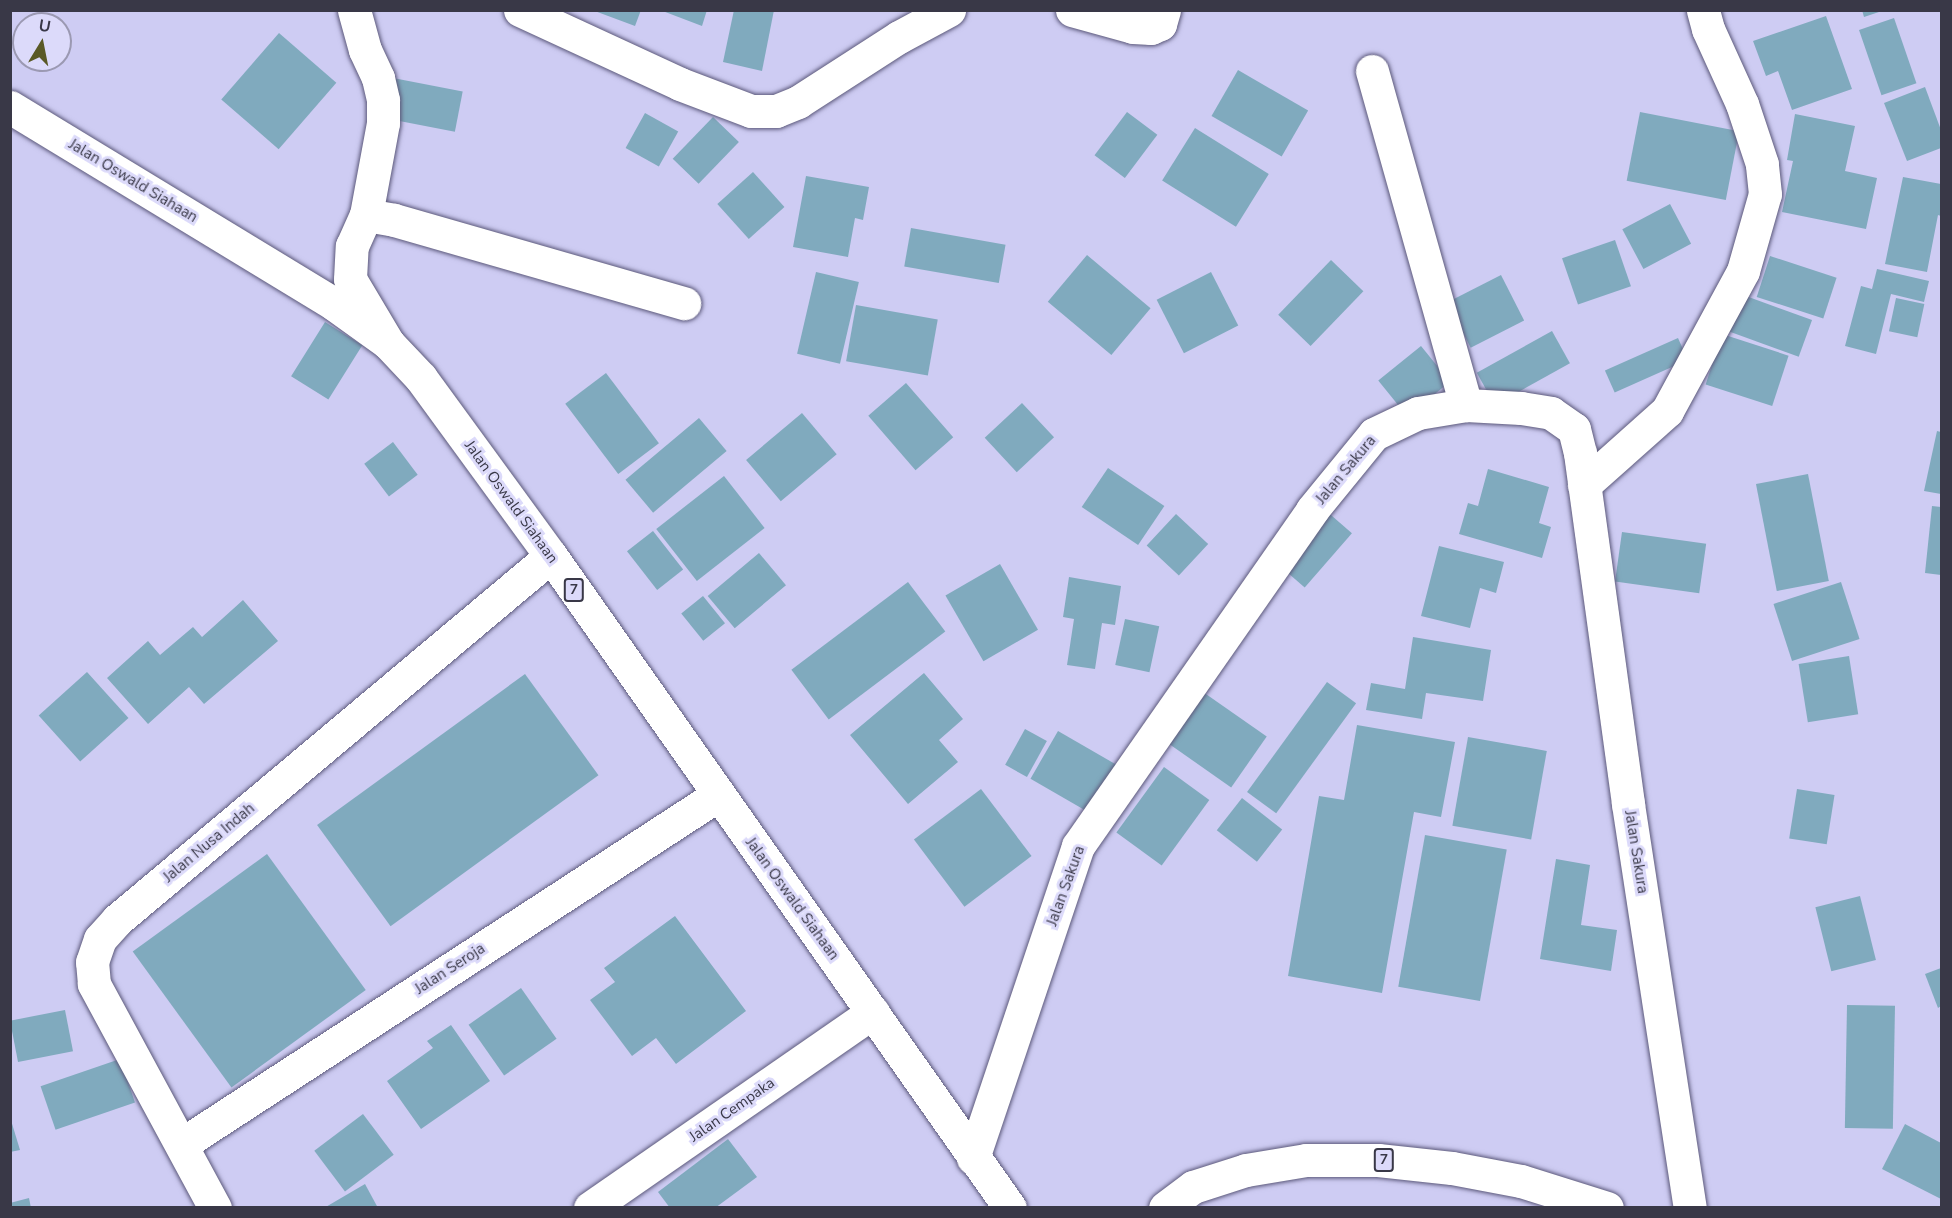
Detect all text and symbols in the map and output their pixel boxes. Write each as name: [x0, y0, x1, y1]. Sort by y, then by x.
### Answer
north arrow: [12, 12, 72, 72]
text: U: [37, 14, 53, 38]
street label: Jalan Oswald Siahaan: [65, 135, 201, 227]
street label: Jalan Sakura: [1312, 432, 1380, 508]
street label: Jalan Oswald Siahaan: [460, 437, 562, 567]
road number: 7: [564, 579, 584, 601]
street label: Jalan Nusa Indah: [160, 800, 258, 886]
street label: Jalan Sakura: [1621, 809, 1651, 895]
street label: Jalan Oswald Siahaan: [741, 834, 843, 964]
street label: Jalan Sakura: [1043, 843, 1089, 929]
street label: Jalan Seroja: [412, 940, 488, 998]
street label: Jalan Cempaka: [686, 1074, 778, 1146]
road number: 7: [1374, 1149, 1394, 1171]

